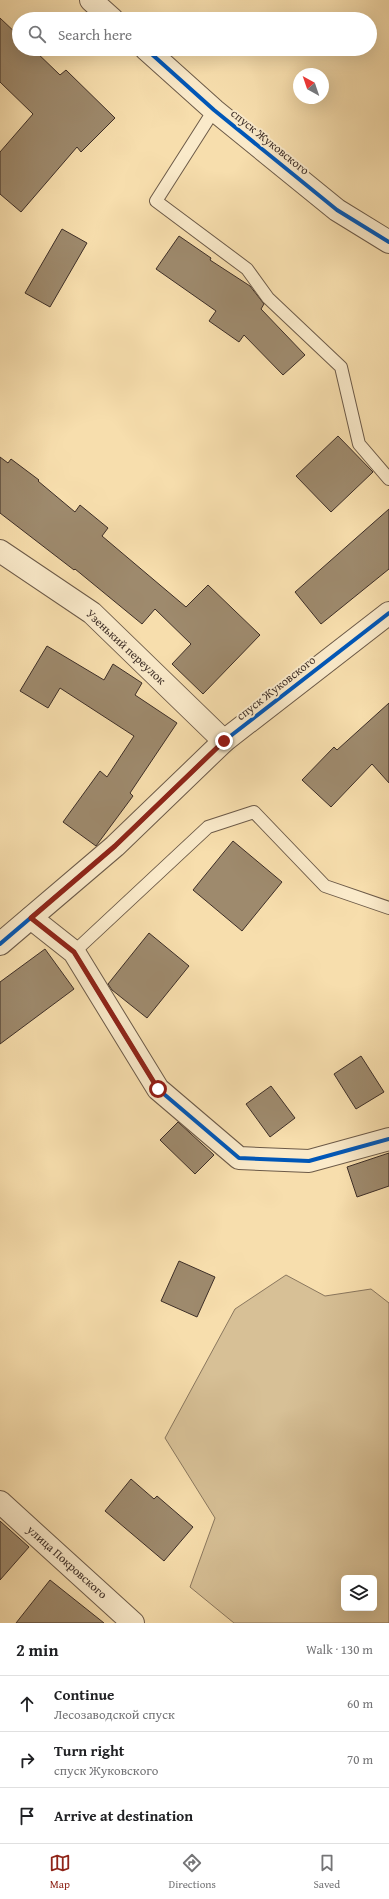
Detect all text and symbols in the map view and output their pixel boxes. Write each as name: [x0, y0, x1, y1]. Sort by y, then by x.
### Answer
search box: [12, 12, 377, 56]
icon: search: [26, 23, 48, 45]
text: Search here: [58, 24, 132, 45]
north arrow: [293, 68, 329, 104]
street label: спуск Жуковского: [228, 105, 313, 179]
street label: Узенький переулок: [83, 605, 171, 689]
street label: спуск Жуковского: [232, 651, 319, 724]
route end: [215, 732, 233, 750]
route start: [149, 1080, 167, 1098]
street label: улица Покровского: [23, 1520, 111, 1602]
map controls: [341, 1575, 377, 1611]
button: layers: [341, 1575, 377, 1611]
text: 2 min: [16, 1637, 58, 1662]
text: Walk · 130 m: [306, 1640, 373, 1659]
text: Continue: [54, 1684, 115, 1705]
icon: ahead: [16, 1693, 38, 1715]
text: 60 m: [347, 1694, 373, 1713]
text: Лесозаводской спуск: [54, 1705, 175, 1724]
text: Turn right: [54, 1740, 125, 1761]
icon: right: [16, 1749, 38, 1771]
text: 70 m: [347, 1750, 373, 1769]
text: спуск Жуковского: [54, 1761, 158, 1780]
icon: arrive: [16, 1805, 38, 1827]
text: Arrive at destination: [54, 1805, 193, 1826]
tab: Map: [49, 1852, 71, 1892]
tab: Directions: [169, 1852, 216, 1892]
tab: Saved: [313, 1852, 340, 1892]

